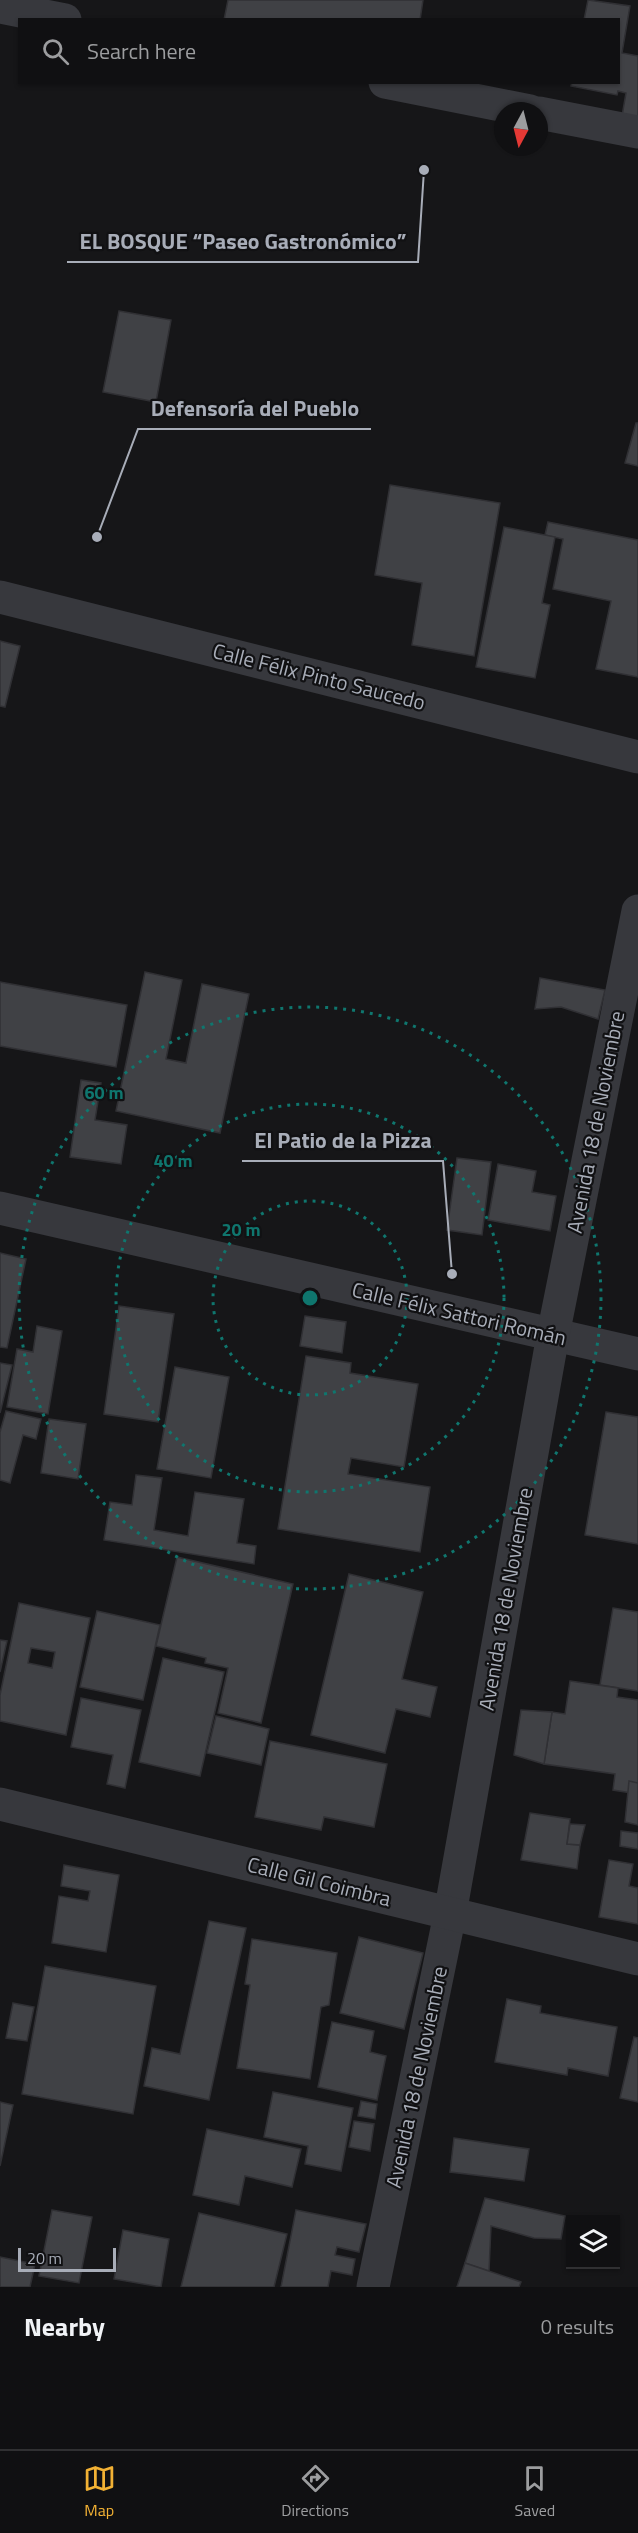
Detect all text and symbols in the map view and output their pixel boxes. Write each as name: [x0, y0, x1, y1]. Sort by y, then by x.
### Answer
search box: [18, 18, 620, 84]
text: Search here: [87, 34, 196, 68]
icon: search: [39, 35, 72, 68]
north arrow: [494, 102, 548, 156]
callout: EL BOSQUE “Paseo Gastronómico”: [67, 222, 418, 262]
text: EL BOSQUE “Paseo Gastronómico”: [80, 224, 407, 258]
callout: Defensoría del Pueblo: [138, 389, 371, 429]
text: Defensoría del Pueblo: [151, 391, 359, 425]
street label: Calle Félix Pinto Saucedo: [210, 634, 429, 718]
street label: Avenida 18 de Noviembre: [558, 1008, 632, 1236]
text: 60 m: [84, 1079, 124, 1106]
callout: El Patio de la Pizza: [242, 1121, 443, 1161]
text: El Patio de la Pizza: [254, 1123, 432, 1157]
text: 40 m: [153, 1147, 193, 1174]
text: 20 m: [221, 1216, 261, 1243]
street label: Calle Félix Sattori Román: [349, 1273, 570, 1353]
centre of rings: [300, 1288, 320, 1308]
street label: Avenida 18 de Noviembre: [470, 1485, 540, 1713]
street label: Calle Gil Coimbra: [244, 1848, 395, 1914]
street label: Avenida 18 de Noviembre: [377, 1963, 455, 2191]
map controls: [566, 2215, 620, 2269]
button: layers: [566, 2215, 620, 2269]
scale bar: [18, 2245, 116, 2272]
text: 20 m: [27, 2246, 62, 2270]
text: Nearby: [24, 2307, 105, 2346]
text: 0 results: [541, 2311, 614, 2342]
tab: Map: [83, 2462, 116, 2522]
tab: Directions: [281, 2462, 349, 2522]
tab: Saved: [515, 2462, 555, 2522]

